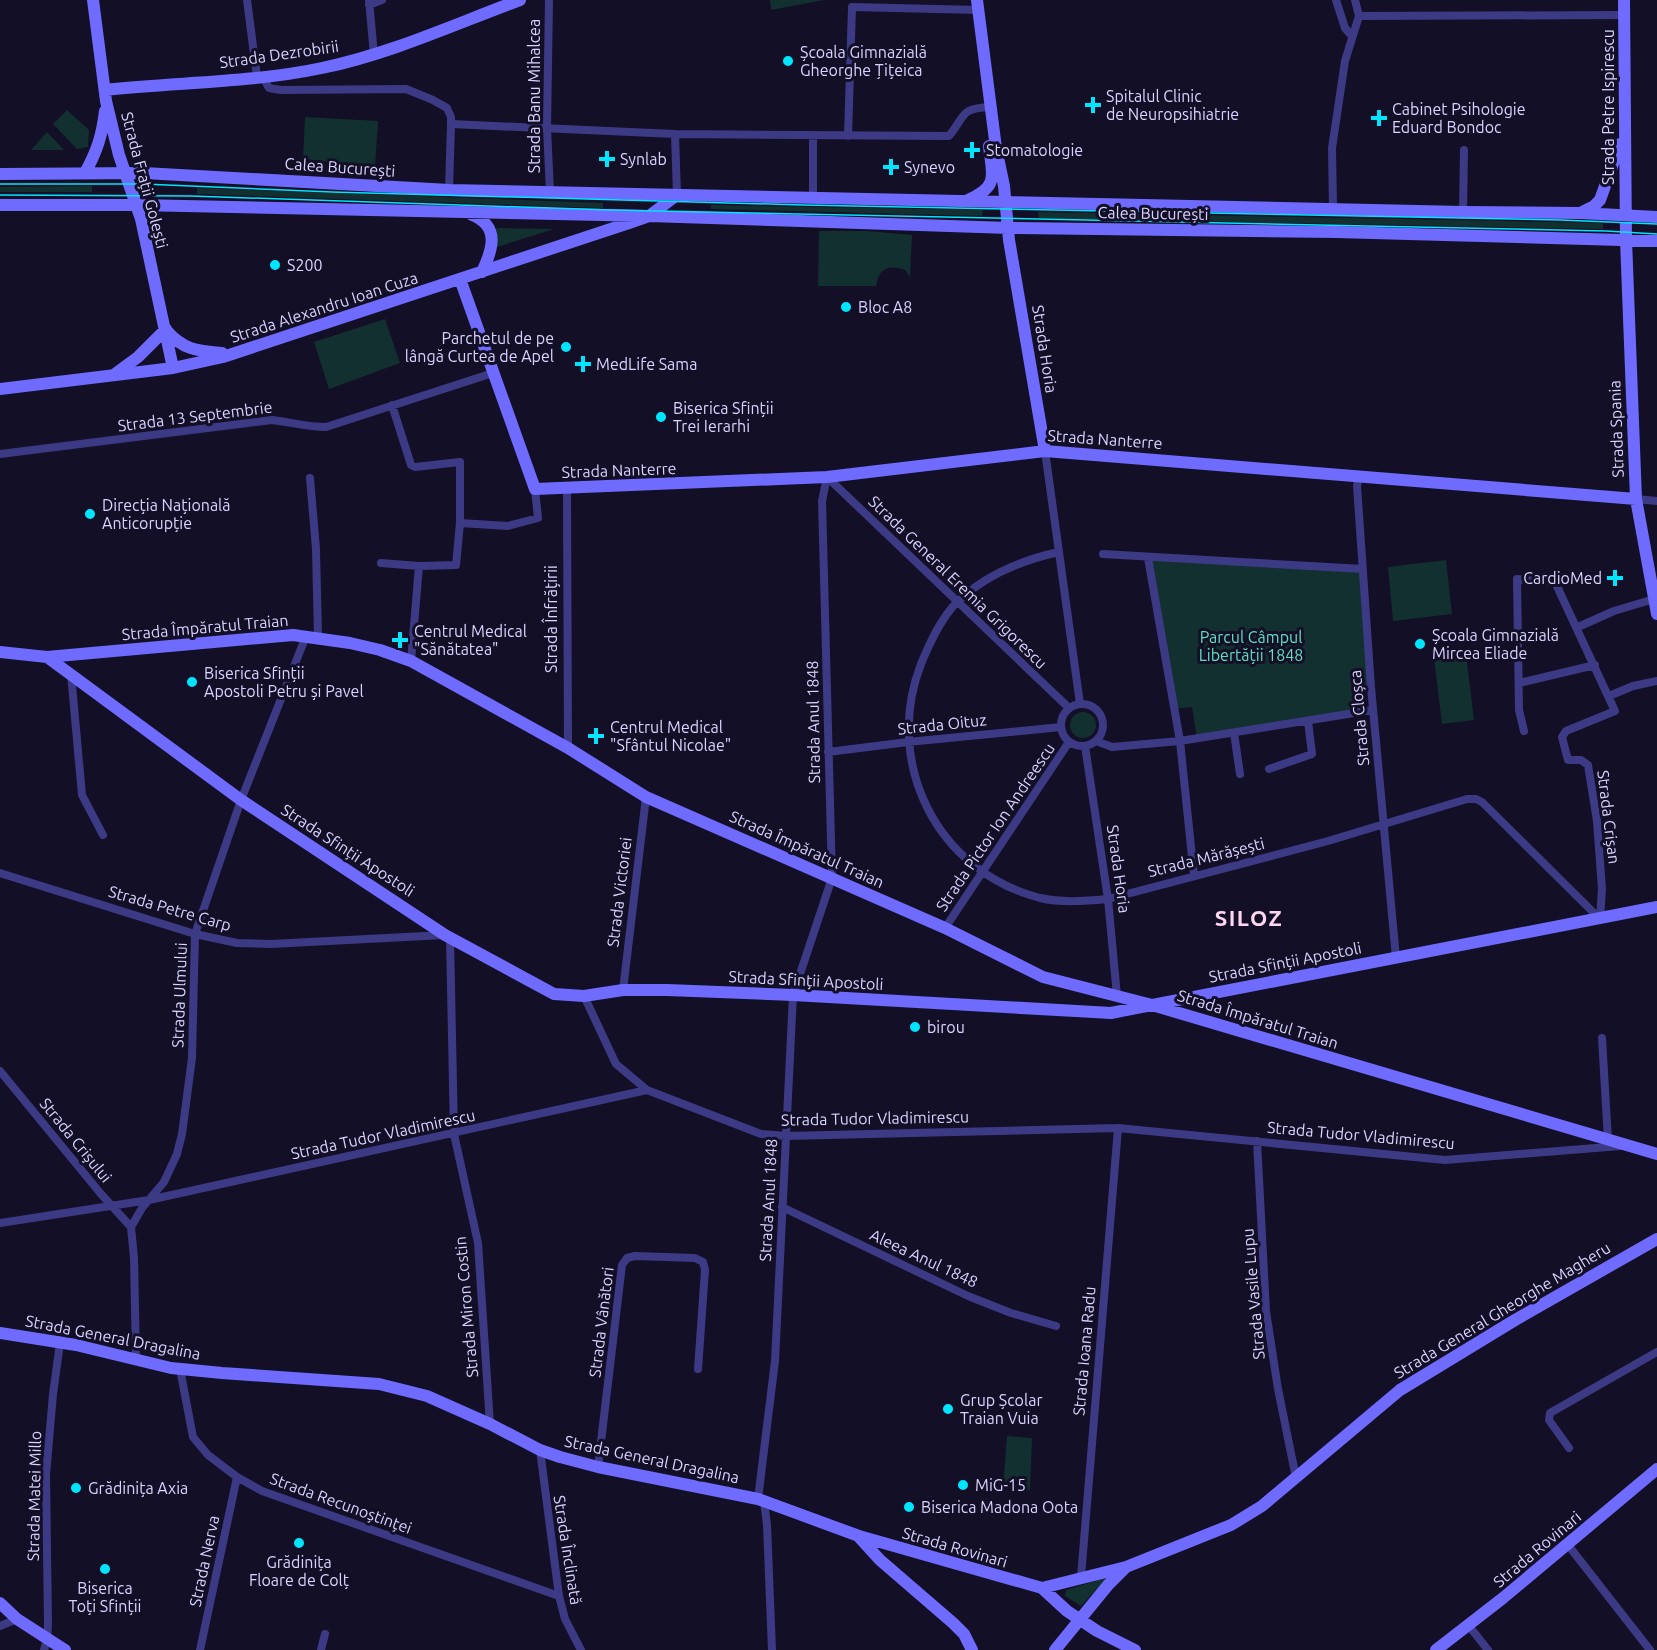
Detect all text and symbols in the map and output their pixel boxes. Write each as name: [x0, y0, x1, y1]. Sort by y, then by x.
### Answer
street label: Strada Banu Mihalcea: [525, 19, 543, 173]
street label: Strada Petre Ispirescu: [1599, 29, 1617, 185]
street label: Strada Dezrobirii: [218, 37, 340, 71]
place label: Școala Gimnazială Gheorghe Țițeica: [800, 43, 927, 79]
marker: Școala Gimnazială Gheorghe Țițeica: [781, 54, 795, 68]
place label: Spitalul Clinic de Neuropsihiatrie: [1106, 87, 1239, 123]
marker: Spitalul Clinic de Neuropsihiatrie: [1084, 96, 1102, 114]
place label: Cabinet Psihologie Eduard Bondoc: [1392, 100, 1526, 136]
marker: Cabinet Psihologie Eduard Bondoc: [1370, 109, 1388, 127]
street label: Strada Frații Golești: [118, 110, 172, 250]
marker: Stomatologie: [963, 141, 981, 159]
place label: Stomatologie: [986, 141, 1083, 159]
marker: Synlab: [598, 150, 616, 168]
place label: Synlab: [620, 150, 667, 168]
street label: Calea București: [284, 154, 396, 180]
marker: Synevo: [882, 158, 900, 176]
place label: Synevo: [904, 158, 955, 176]
street label: Calea București: [1097, 203, 1209, 223]
place label: S200: [287, 256, 322, 274]
marker: S200: [268, 258, 282, 272]
street label: Strada Alexandru Ioan Cuza: [228, 268, 420, 346]
place label: Bloc A8: [858, 298, 912, 316]
marker: Bloc A8: [839, 300, 853, 314]
street label: Strada Horia: [1029, 304, 1061, 394]
place label: Parchetul de pe lângă Curtea de Apel: [405, 329, 554, 365]
marker: Parchetul de pe lângă Curtea de Apel: [559, 340, 573, 354]
marker: MedLife Sama: [574, 355, 592, 373]
place label: MedLife Sama: [596, 355, 697, 373]
street label: Strada Spania: [1605, 380, 1627, 478]
street label: Strada 13 Septembrie: [117, 398, 273, 434]
place label: Biserica Sfinții Trei Ierarhi: [673, 399, 774, 435]
marker: Biserica Sfinții Trei Ierarhi: [654, 410, 668, 424]
street label: Strada Nanterre: [1047, 426, 1163, 452]
street label: Strada Nanterre: [561, 459, 677, 481]
street label: Strada General Eremia Grigorescu: [865, 492, 1051, 672]
place label: Direcția Națională Anticorupție: [102, 496, 231, 532]
marker: Direcția Națională Anticorupție: [83, 507, 97, 521]
street label: Strada Înfrățirii: [541, 565, 560, 673]
place label: CardioMed: [1523, 569, 1602, 587]
marker: CardioMed: [1606, 569, 1624, 587]
street label: Strada Împăratul Traian: [121, 610, 289, 643]
place label: Centrul Medical "Sănătatea": [414, 622, 527, 658]
place label: Școala Gimnazială Mircea Eliade: [1432, 626, 1559, 662]
park label: Parcul Câmpul Libertății 1848: [1199, 628, 1303, 664]
marker: Centrul Medical "Sănătatea": [391, 631, 409, 649]
marker: Școala Gimnazială Mircea Eliade: [1413, 637, 1427, 651]
street label: Strada Anul 1848: [803, 660, 823, 784]
place label: Biserica Sfinții Apostoli Petru și Pavel: [204, 664, 364, 700]
street label: Strada Cloșca: [1346, 669, 1372, 767]
marker: Biserica Sfinții Apostoli Petru și Pavel: [185, 675, 199, 689]
street label: Strada Oituz: [897, 710, 987, 738]
place label: Centrul Medical "Sfântul Nicolae": [610, 718, 731, 754]
marker: Centrul Medical "Sfântul Nicolae": [587, 727, 605, 745]
street label: Strada Pictor Ion Andreescu: [932, 740, 1058, 914]
street label: Strada Crișan: [1594, 769, 1624, 865]
street label: Strada Sfinții Apostoli: [278, 800, 418, 900]
street label: Strada Împăratul Traian: [727, 806, 887, 891]
street label: Strada Horia: [1104, 824, 1134, 914]
street label: Strada Mărășești: [1146, 834, 1266, 880]
street label: Strada Victoriei: [603, 836, 635, 948]
street label: Strada Petre Carp: [107, 882, 233, 934]
district label: SILOZ: [1215, 905, 1283, 930]
street label: Strada Sfinții Apostoli: [1207, 938, 1363, 986]
street label: Strada Ulmului: [168, 942, 190, 1048]
street label: Strada Sfinții Apostoli: [728, 967, 884, 993]
street label: Strada Împăratul Traian: [1175, 985, 1341, 1052]
place label: birou: [927, 1018, 965, 1036]
marker: birou: [908, 1020, 922, 1034]
street label: Strada Crișului: [37, 1094, 115, 1186]
street label: Strada Tudor Vladimirescu: [289, 1106, 477, 1162]
street label: Strada Tudor Vladimirescu: [781, 1107, 969, 1129]
street label: Strada Tudor Vladimirescu: [1266, 1118, 1456, 1152]
street label: Strada Anul 1848: [756, 1138, 780, 1262]
street label: Aleea Anul 1848: [867, 1225, 981, 1291]
street label: Strada Vasile Lupu: [1238, 1228, 1268, 1360]
street label: Strada Miron Costin: [451, 1236, 481, 1378]
street label: Strada General Gheorghe Magheru: [1391, 1238, 1613, 1382]
street label: Strada Vânători: [585, 1266, 617, 1378]
street label: Strada Ioana Radu: [1069, 1286, 1099, 1416]
street label: Strada General Dragalina: [24, 1311, 202, 1363]
place label: Grup Școlar Traian Vuia: [960, 1391, 1042, 1427]
marker: Grup Școlar Traian Vuia: [941, 1402, 955, 1416]
street label: Strada Matei Millo: [24, 1431, 44, 1561]
street label: Strada General Dragalina: [563, 1432, 741, 1486]
street label: Strada Recunoștinței: [268, 1469, 414, 1537]
place label: MiG-15: [975, 1476, 1026, 1494]
marker: MiG-15: [956, 1478, 970, 1492]
place label: Grădinița Axia: [88, 1479, 188, 1497]
marker: Grădinița Axia: [69, 1481, 83, 1495]
street label: Strada Înclinată: [550, 1494, 587, 1606]
place label: Biserica Madona Oota: [921, 1498, 1078, 1516]
marker: Biserica Madona Oota: [902, 1500, 916, 1514]
street label: Strada Rovinari: [1490, 1507, 1584, 1591]
street label: Strada Nerva: [186, 1514, 222, 1608]
street label: Strada Rovinari: [900, 1523, 1010, 1571]
marker: Grădinița Floare de Colț: [292, 1536, 306, 1550]
place label: Grădinița Floare de Colț: [249, 1553, 350, 1589]
marker: Biserica Toți Sfinții: [98, 1562, 112, 1576]
place label: Biserica Toți Sfinții: [69, 1579, 141, 1615]

